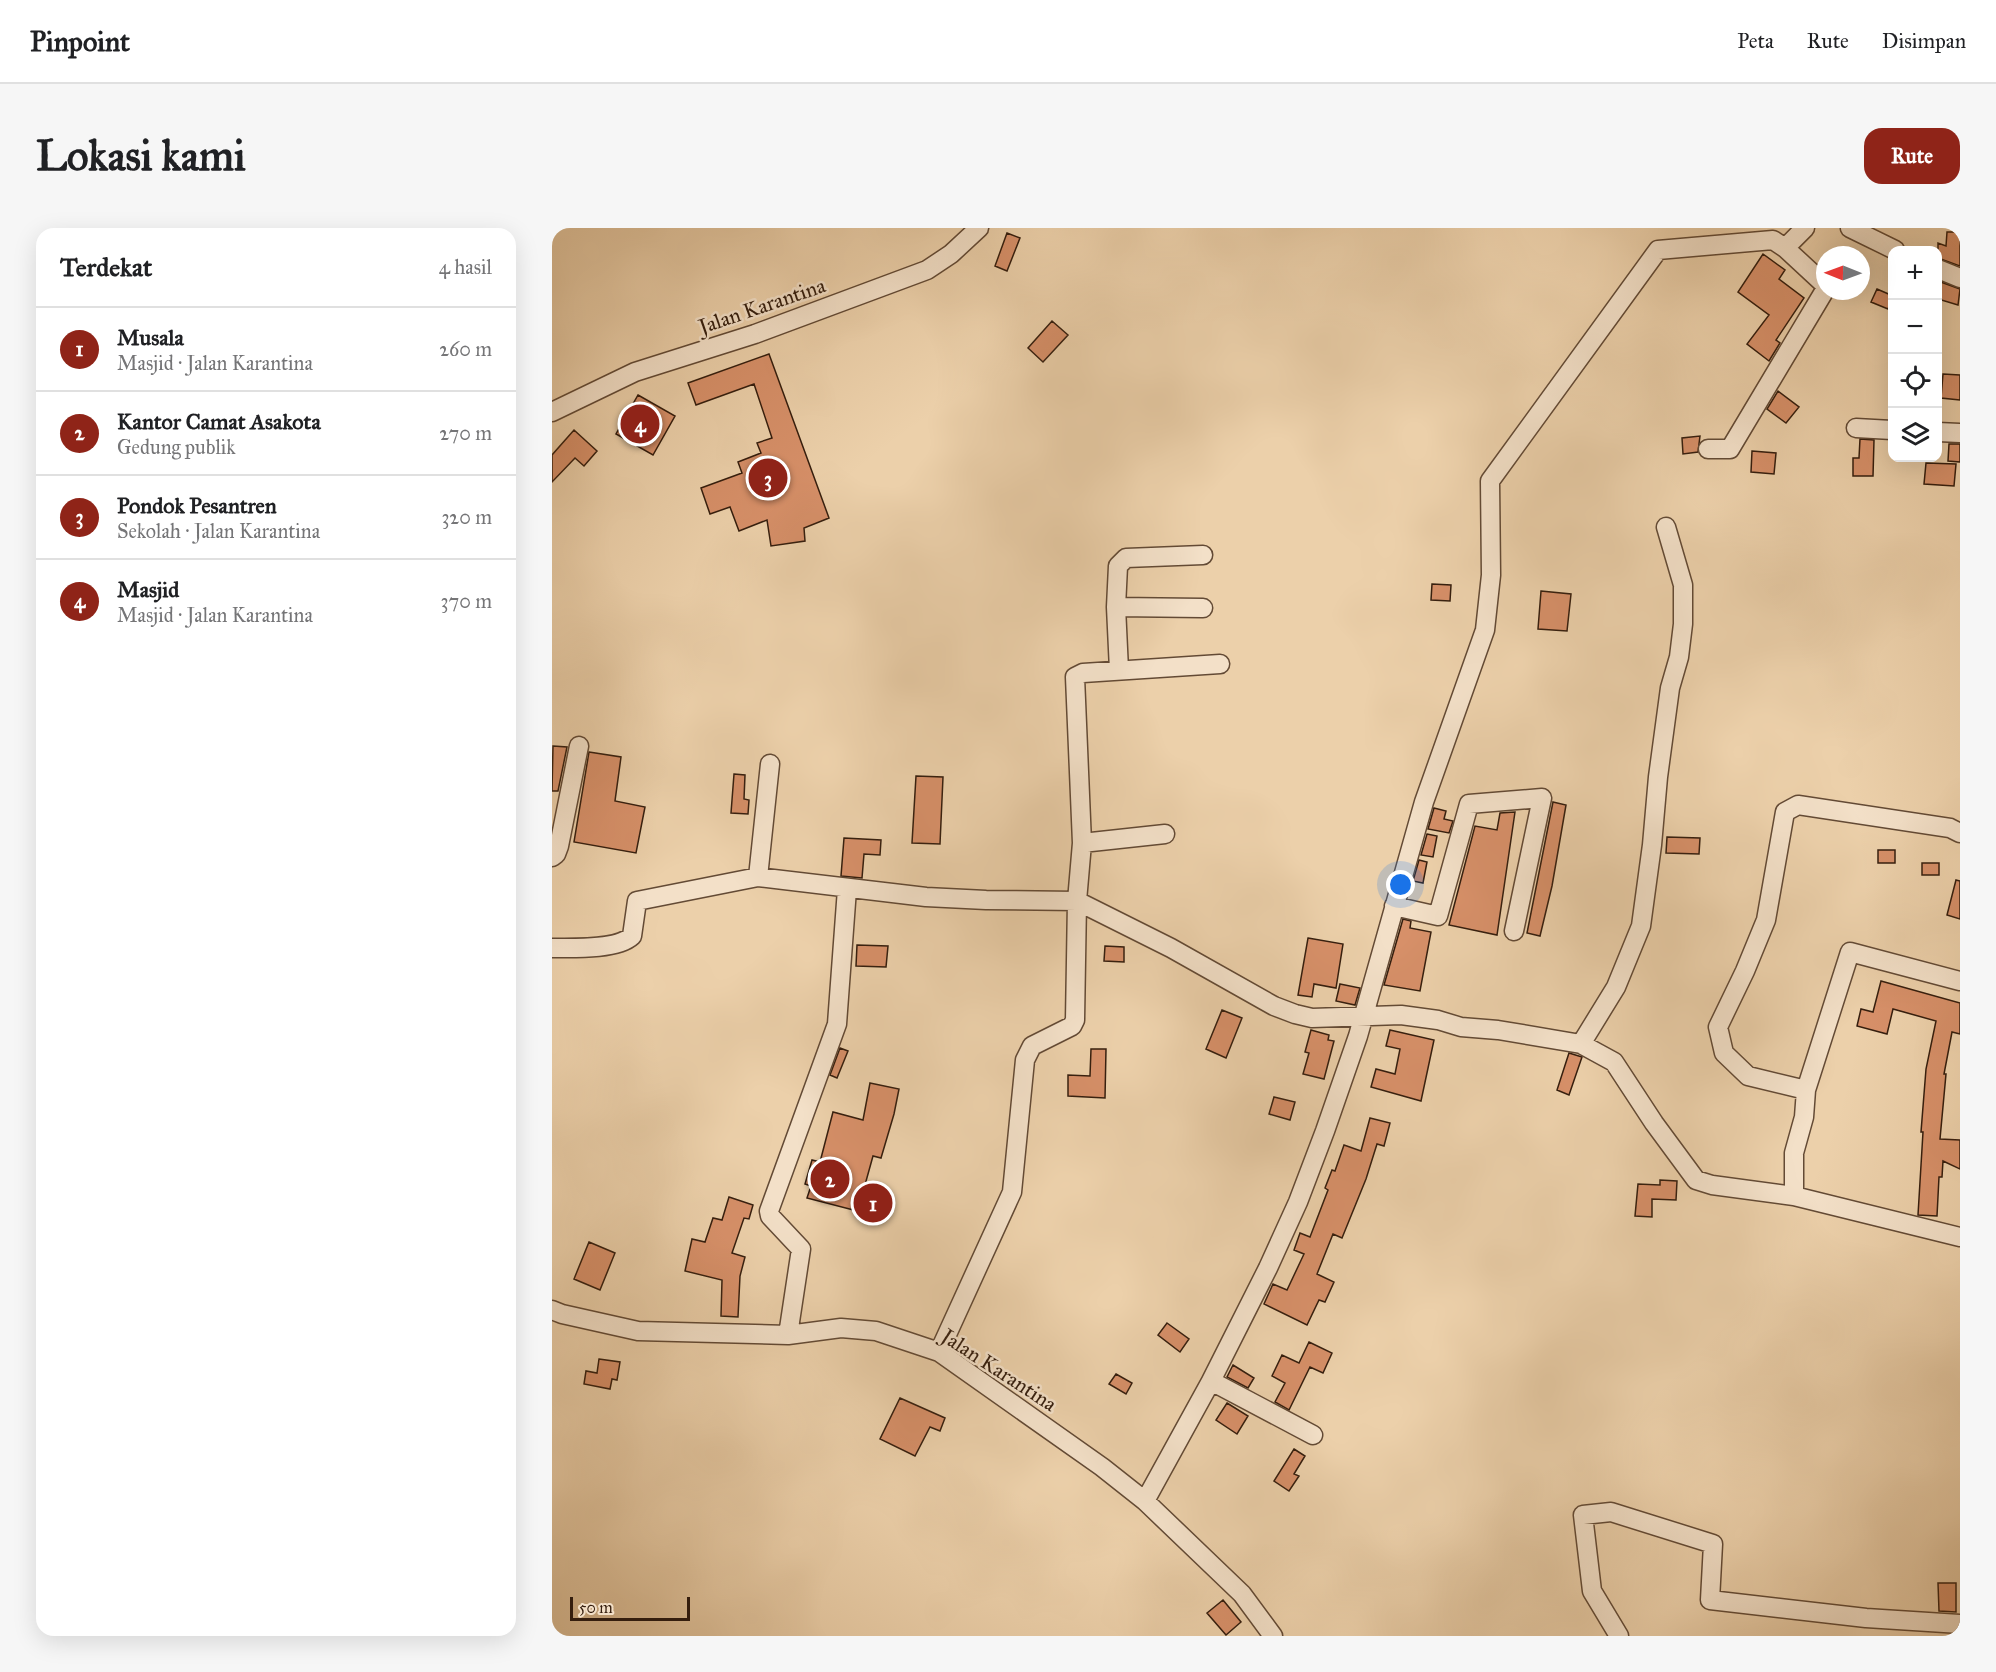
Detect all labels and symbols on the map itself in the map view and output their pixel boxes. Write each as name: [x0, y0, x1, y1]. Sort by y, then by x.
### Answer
north arrow: [1816, 246, 1870, 300]
street label: Jalan Karantina: [693, 272, 829, 341]
pin: 4: [620, 402, 659, 446]
pin: 3: [748, 456, 788, 500]
your location: [1386, 870, 1415, 899]
pin: 2: [810, 1156, 850, 1202]
pin: 1: [854, 1180, 892, 1226]
street label: Jalan Karantina: [935, 1322, 1062, 1417]
scale bar: [570, 1594, 690, 1622]

